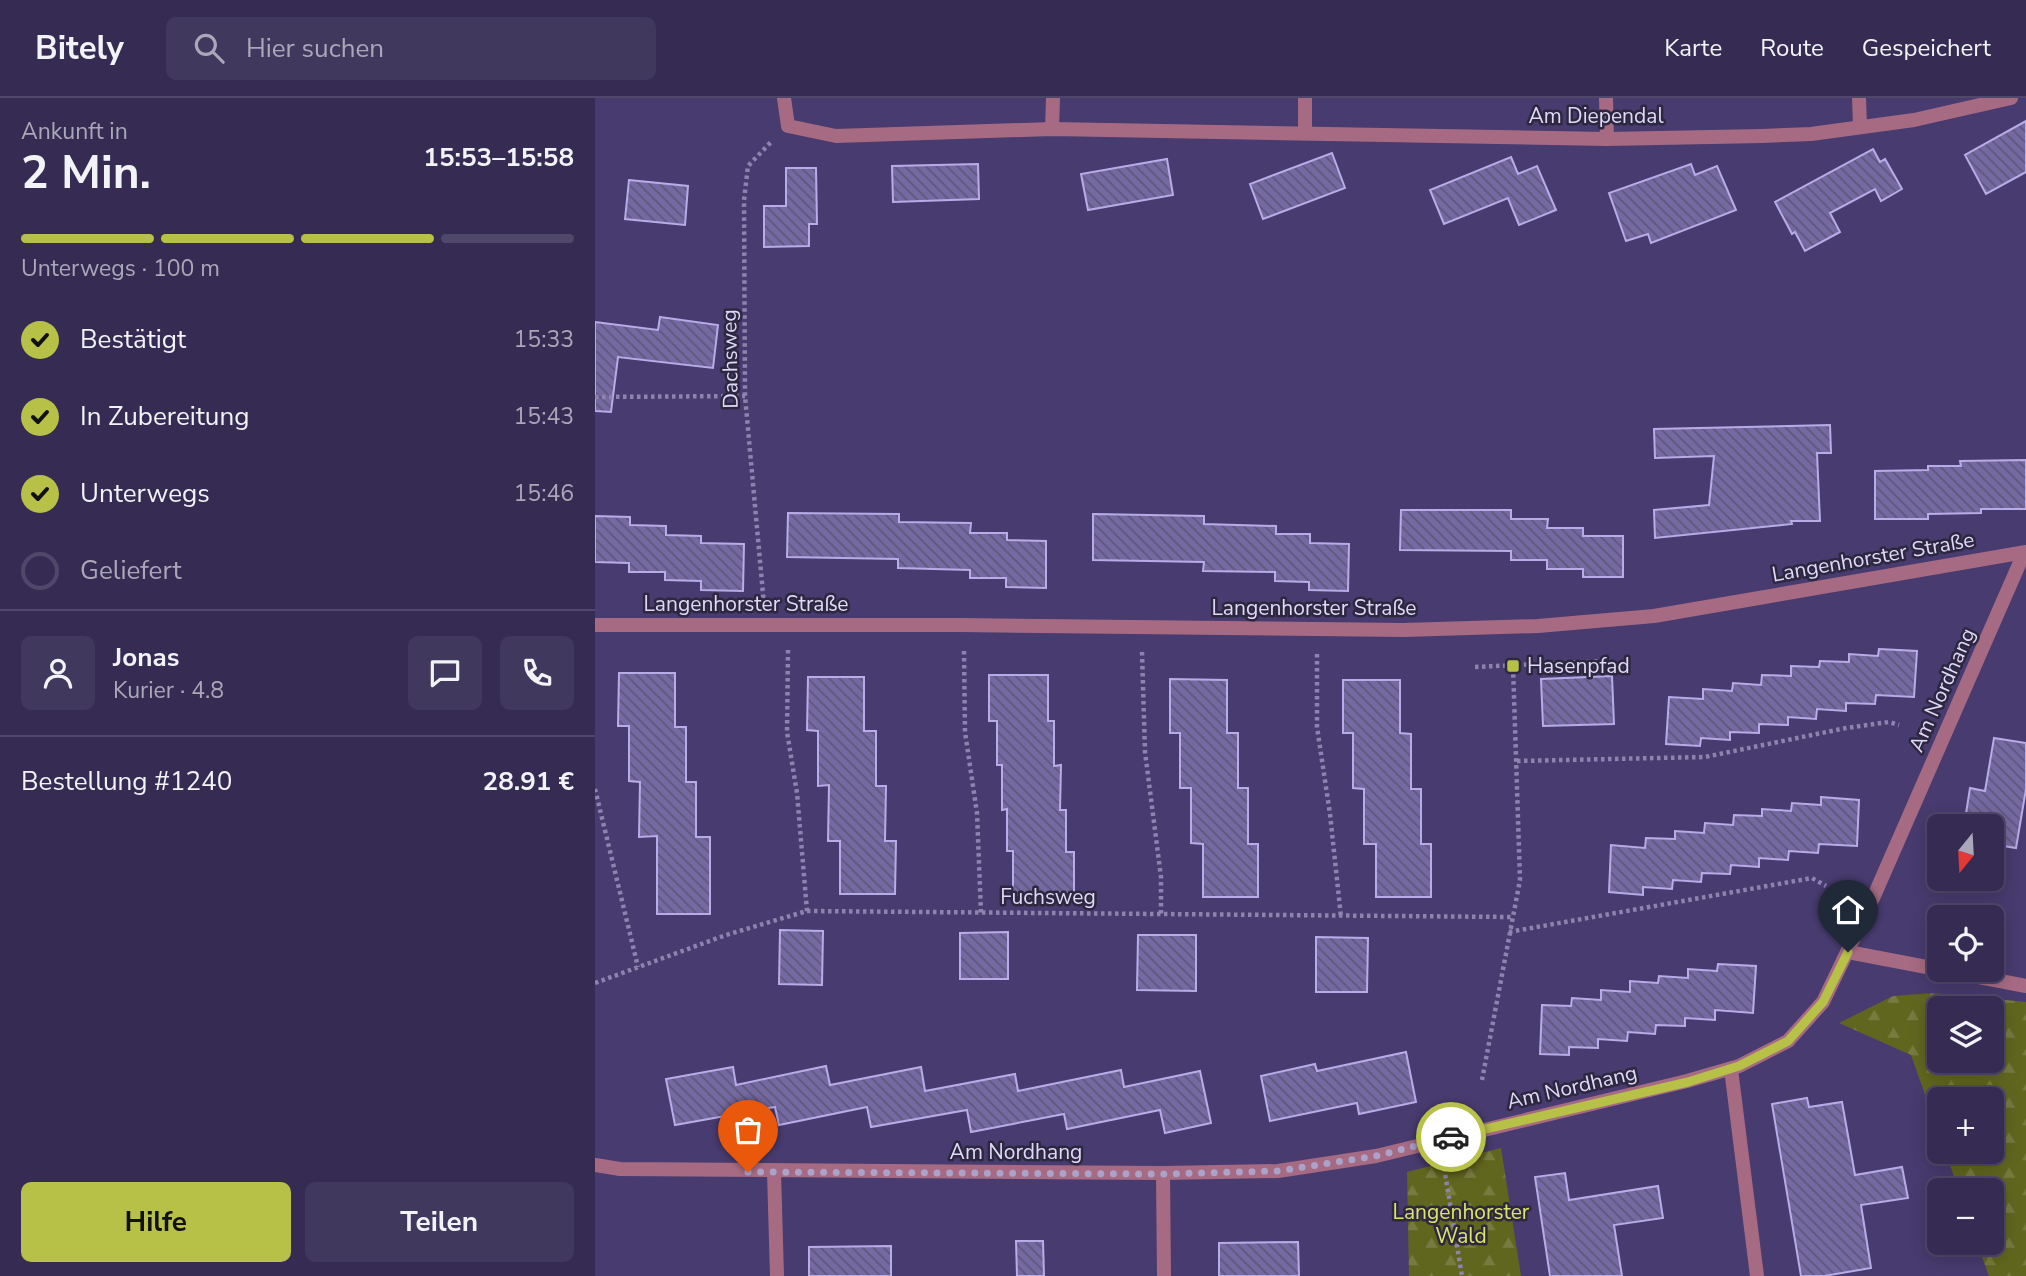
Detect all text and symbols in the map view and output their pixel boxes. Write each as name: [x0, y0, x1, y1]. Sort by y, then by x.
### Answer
search box: [166, 17, 656, 80]
text: Bitely: [35, 26, 124, 71]
icon: search: [190, 29, 228, 67]
text: Hier suchen: [246, 31, 384, 66]
text: Karte: [1664, 32, 1722, 64]
text: Route: [1760, 32, 1824, 64]
text: Gespeichert: [1862, 32, 1991, 64]
street label: Am Diependal: [1528, 102, 1664, 130]
text: Ankunft in: [21, 116, 128, 147]
text: 15:53–15:58: [423, 140, 574, 175]
text: 2 Min.: [21, 141, 151, 204]
text: Unterwegs · 100 m: [21, 253, 220, 284]
street label: Dachsweg: [715, 309, 745, 409]
icon: check: [21, 321, 59, 359]
text: Bestätigt: [80, 322, 186, 357]
text: 15:33: [514, 324, 574, 355]
icon: check: [21, 398, 59, 436]
text: In Zubereitung: [80, 399, 249, 434]
text: 15:43: [514, 401, 574, 432]
icon: check: [21, 475, 59, 513]
text: Unterwegs: [80, 476, 210, 511]
text: 15:46: [514, 478, 574, 509]
street label: Langenhorster Straße: [1770, 525, 1976, 589]
text: Geliefert: [80, 553, 181, 588]
street label: Langenhorster Straße: [643, 590, 849, 618]
street label: Langenhorster Straße: [1211, 594, 1417, 622]
street label: Am Nordhang: [1902, 624, 1982, 756]
button: person: [21, 636, 95, 710]
button: chat: [408, 636, 482, 710]
button: phone: [500, 636, 574, 710]
text: Jonas: [113, 640, 179, 675]
place label: Hasenpfad: [1527, 652, 1630, 680]
marker: Hasenpfad: [1505, 658, 1521, 674]
text: Kurier · 4.8: [113, 675, 224, 706]
text: Bestellung #1240: [21, 764, 232, 799]
text: 28.91 €: [483, 764, 574, 799]
north arrow: [1927, 814, 2004, 891]
map controls: [1927, 814, 2004, 1255]
pin: [1818, 880, 1878, 952]
street label: Fuchsweg: [1000, 883, 1096, 911]
icon: home: [1829, 891, 1867, 929]
button: locate: [1927, 905, 2004, 982]
button: layers: [1927, 996, 2004, 1073]
street label: Am Nordhang: [1504, 1058, 1640, 1116]
button: +: [1927, 1087, 2004, 1164]
pin: [718, 1100, 778, 1172]
courier: [1416, 1102, 1486, 1172]
icon: bag: [729, 1111, 767, 1149]
icon: car: [1432, 1118, 1470, 1156]
street label: Am Nordhang: [950, 1138, 1082, 1166]
button: −: [1927, 1178, 2004, 1255]
button: Hilfe: [21, 1182, 291, 1262]
button: Teilen: [305, 1182, 574, 1262]
park label: Langenhorster Wald: [1393, 1198, 1530, 1250]

